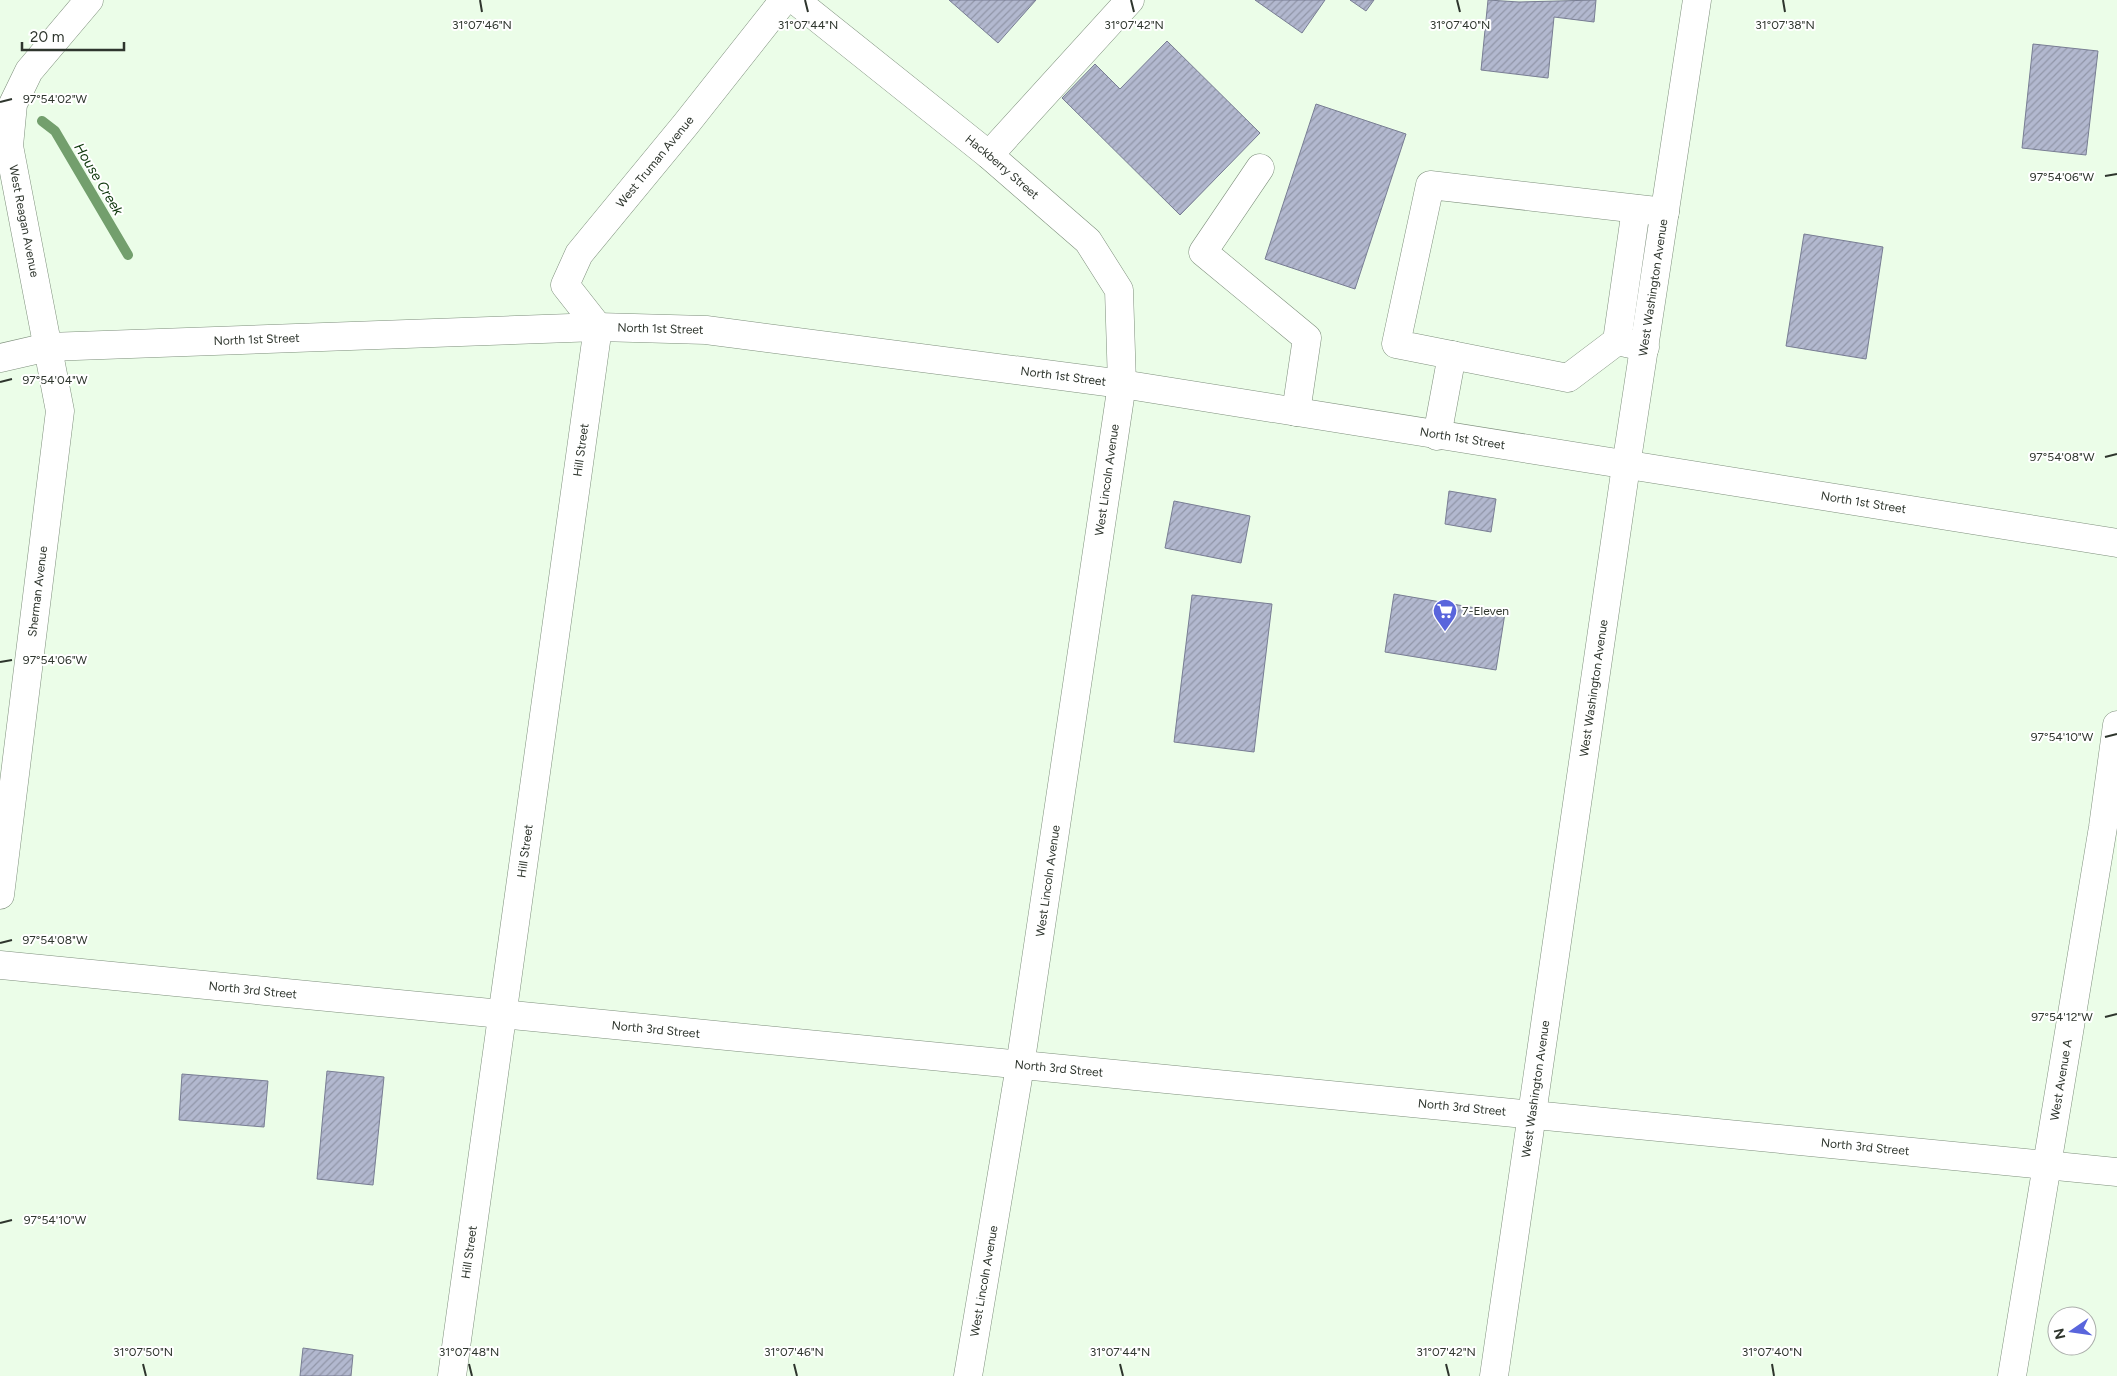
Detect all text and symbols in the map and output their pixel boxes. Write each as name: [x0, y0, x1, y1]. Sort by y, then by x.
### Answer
text: 31°07'46"N: [452, 18, 512, 32]
text: 31°07'44"N: [778, 18, 838, 32]
text: 31°07'42"N: [1104, 18, 1164, 32]
text: 31°07'40"N: [1430, 18, 1490, 32]
text: 31°07'38"N: [1755, 18, 1815, 32]
scale bar: [22, 20, 125, 52]
text: 20 m: [30, 28, 64, 46]
text: 97°54'02"W: [23, 92, 88, 106]
street label: West Truman Avenue: [613, 113, 697, 210]
street label: Hackberry Street: [962, 132, 1042, 202]
water label: House Creek: [70, 140, 127, 219]
street label: West Reagan Avenue: [6, 164, 42, 279]
text: 97°54'06"W: [2030, 170, 2095, 184]
street label: West Washington Avenue: [1636, 218, 1671, 357]
street label: North 1st Street: [617, 321, 704, 337]
street label: North 1st Street: [213, 331, 300, 348]
street label: North 1st Street: [1020, 364, 1107, 389]
text: 97°54'04"W: [23, 373, 88, 387]
street label: Hill Street: [570, 422, 592, 477]
street label: West Lincoln Avenue: [1092, 423, 1122, 537]
street label: North 1st Street: [1419, 425, 1507, 452]
text: 97°54'08"W: [2030, 450, 2095, 464]
street label: North 1st Street: [1820, 489, 1908, 516]
street label: Sherman Avenue: [25, 545, 50, 638]
supermarket icon: 7-Eleven: [1432, 598, 1458, 632]
place label: 7-Eleven: [1462, 604, 1509, 618]
street label: West Washington Avenue: [1577, 618, 1611, 758]
text: 97°54'06"W: [23, 653, 88, 667]
text: 97°54'10"W: [2031, 730, 2094, 744]
street label: Hill Street: [514, 823, 536, 879]
street label: West Lincoln Avenue: [1033, 824, 1063, 938]
text: 97°54'08"W: [23, 933, 88, 947]
street label: North 3rd Street: [208, 979, 298, 1002]
text: 97°54'12"W: [2031, 1010, 2093, 1024]
street label: North 3rd Street: [611, 1018, 701, 1041]
street label: West Washington Avenue: [1519, 1019, 1553, 1159]
street label: West Avenue A: [2047, 1038, 2075, 1122]
street label: North 3rd Street: [1014, 1057, 1104, 1080]
street label: North 3rd Street: [1417, 1096, 1507, 1119]
street label: North 3rd Street: [1820, 1136, 1911, 1158]
text: 97°54'10"W: [24, 1213, 87, 1227]
street label: Hill Street: [459, 1224, 480, 1280]
street label: West Lincoln Avenue: [967, 1224, 1001, 1338]
north arrow: [2047, 1306, 2097, 1356]
text: N: [2050, 1327, 2069, 1341]
text: 31°07'50"N: [113, 1345, 173, 1359]
text: 31°07'48"N: [439, 1345, 499, 1359]
text: 31°07'46"N: [764, 1345, 824, 1359]
text: 31°07'44"N: [1090, 1345, 1150, 1359]
text: 31°07'42"N: [1416, 1345, 1476, 1359]
text: 31°07'40"N: [1742, 1345, 1802, 1359]

